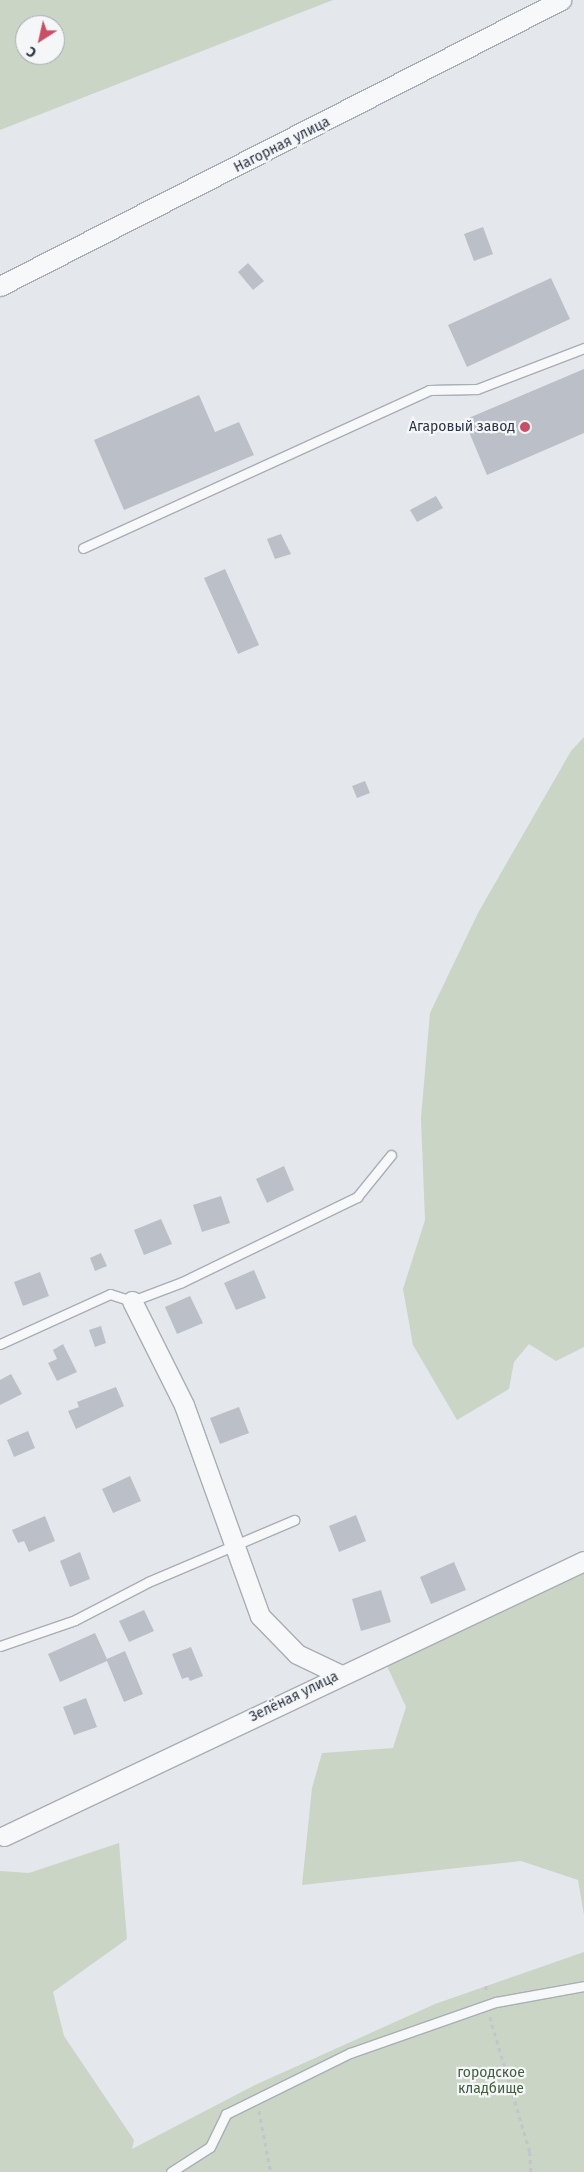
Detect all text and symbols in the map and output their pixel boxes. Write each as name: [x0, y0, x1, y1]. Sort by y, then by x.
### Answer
north arrow: [15, 15, 65, 65]
text: С: [24, 43, 40, 61]
street label: Нагорная улица: [231, 114, 333, 176]
place label: Агаровый завод: [409, 419, 515, 435]
marker: Агаровый завод: [519, 421, 531, 433]
street label: Зелёная улица: [247, 1668, 341, 1726]
park label: городское кладбище: [457, 2065, 525, 2098]

